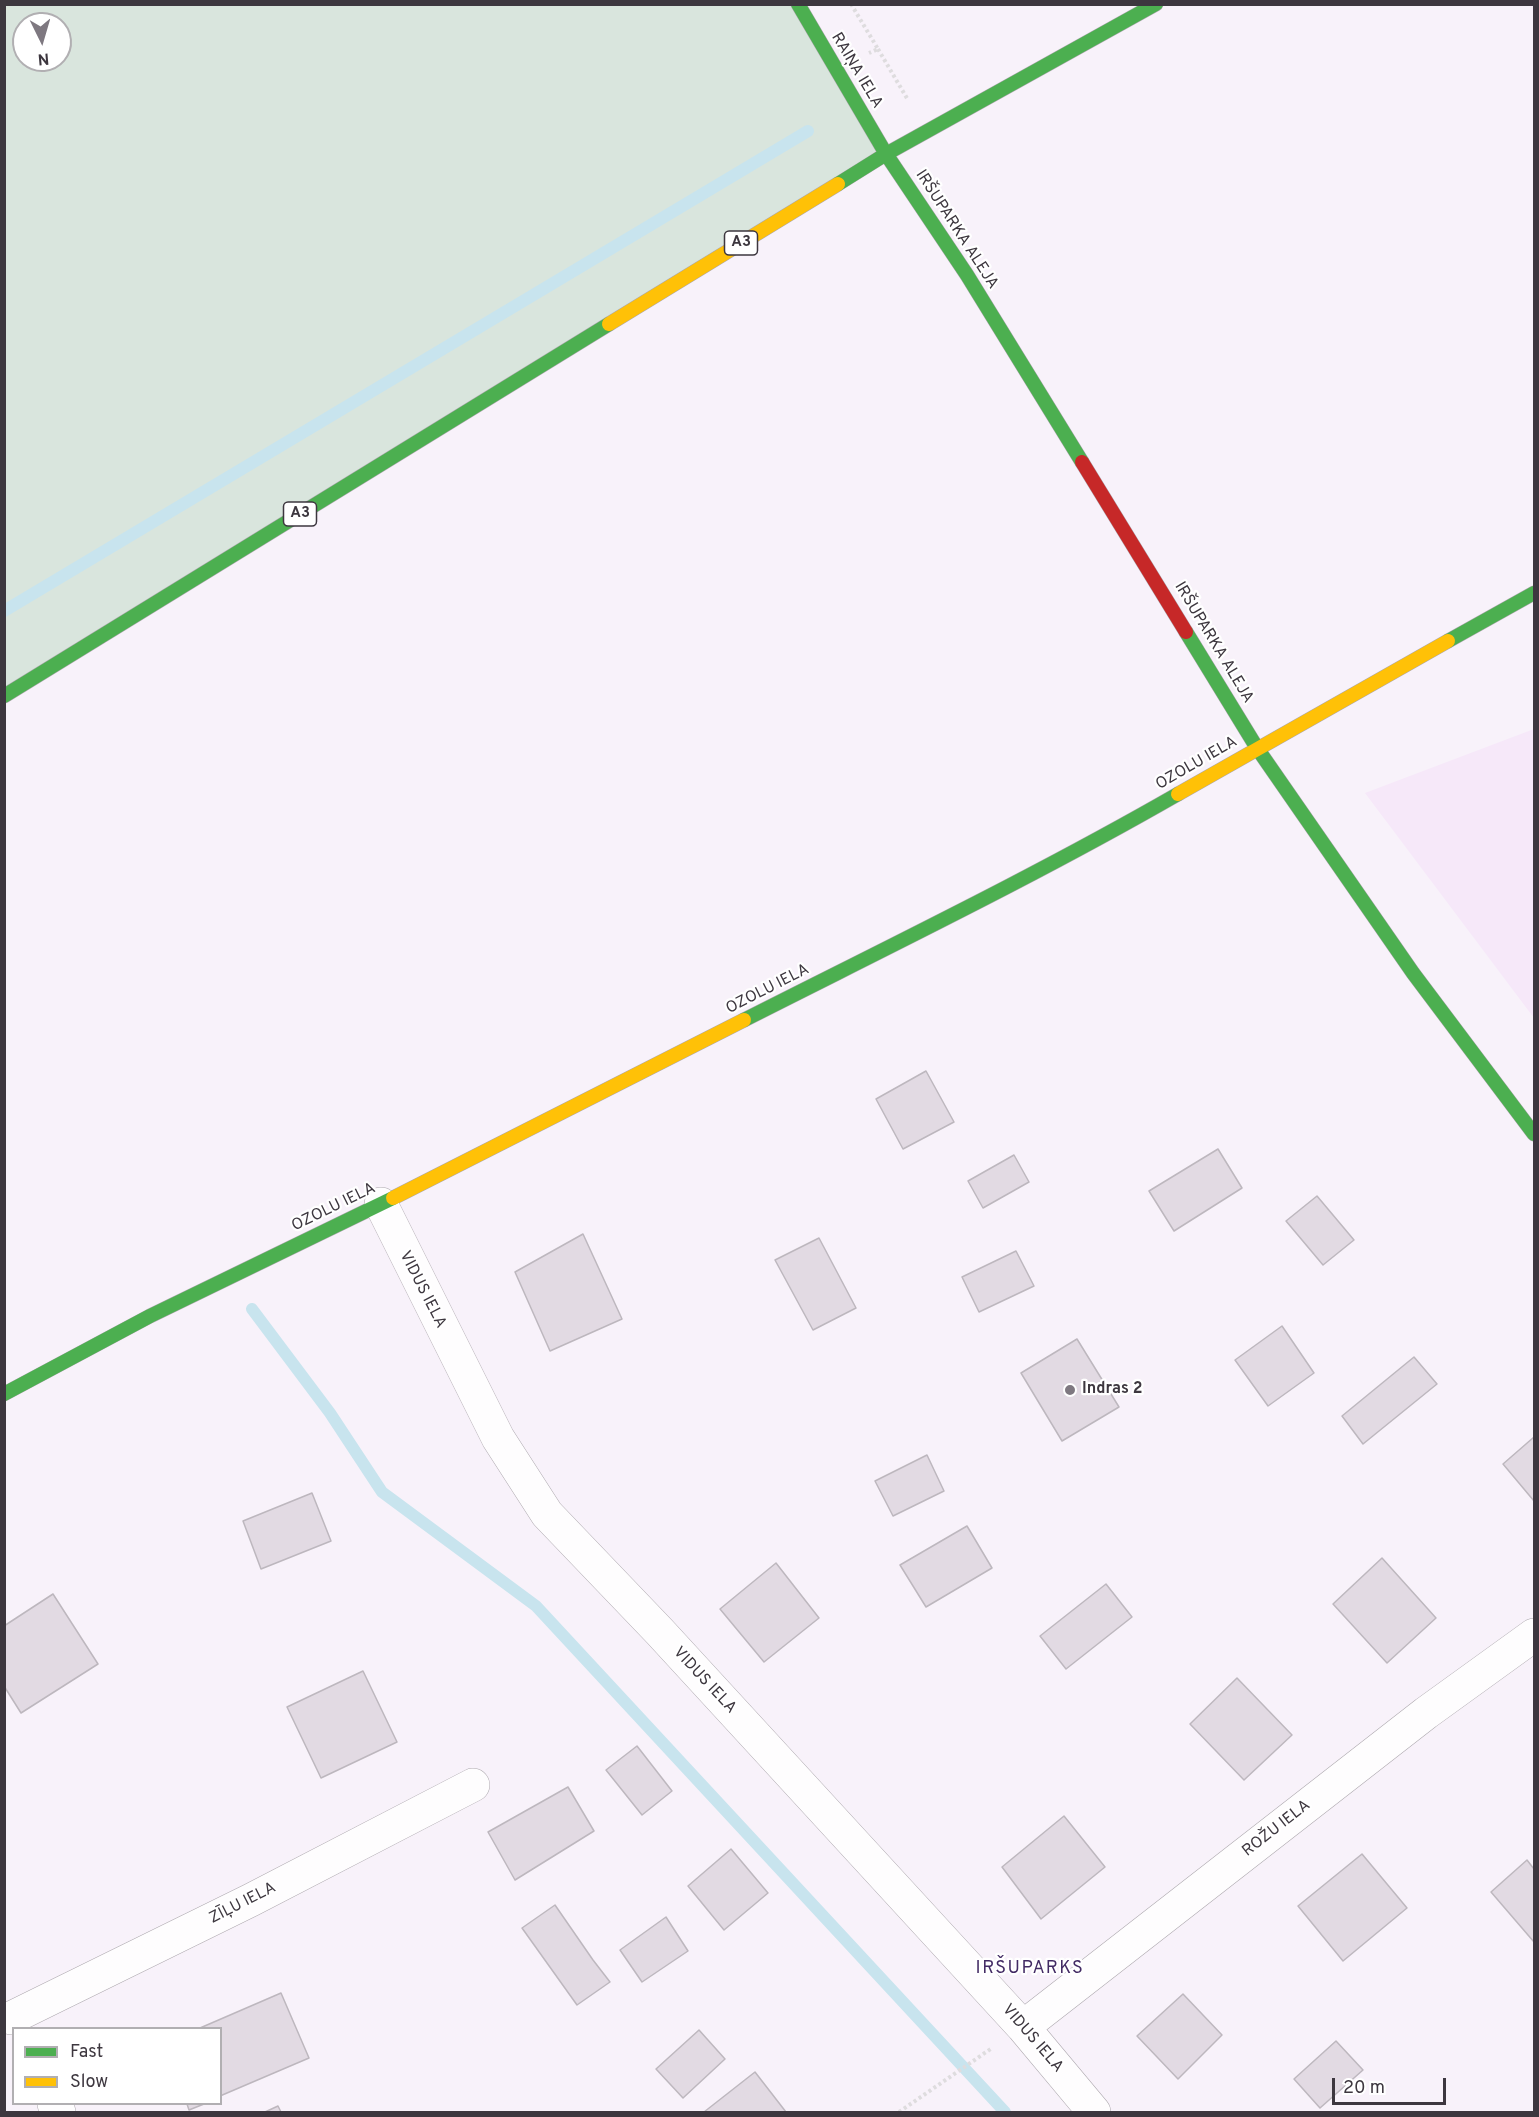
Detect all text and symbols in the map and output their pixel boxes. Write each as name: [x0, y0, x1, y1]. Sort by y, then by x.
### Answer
north arrow: [12, 12, 72, 72]
street label: RAIŅA IELA: [826, 30, 886, 112]
text: N: [37, 47, 50, 68]
street label: IRŠUPARKA ALEJA: [910, 167, 1002, 293]
road number: A3: [724, 231, 758, 255]
road number: A3: [284, 502, 316, 526]
street label: IRŠUPARKA ALEJA: [1169, 579, 1257, 707]
street label: OZOLU IELA: [1153, 733, 1241, 795]
street label: OZOLU IELA: [723, 961, 813, 1019]
street label: OZOLU IELA: [289, 1179, 379, 1237]
street label: VIDUS IELA: [394, 1248, 450, 1332]
place label: Indras 2: [1082, 1380, 1143, 1400]
marker: Indras 2: [1063, 1383, 1077, 1397]
street label: VIDUS IELA: [668, 1644, 740, 1718]
street label: ROŽU IELA: [1239, 1796, 1315, 1862]
street label: ZĪĻU IELA: [206, 1879, 280, 1929]
district label: IRŠUPARKS: [976, 1958, 1084, 1980]
street label: VIDUS IELA: [997, 2001, 1067, 2077]
legend: [12, 2027, 222, 2105]
text: Fast: [70, 2041, 103, 2064]
scale bar: [1335, 2066, 1449, 2104]
text: Slow: [70, 2071, 108, 2094]
text: 20 m: [1343, 2077, 1385, 2100]

